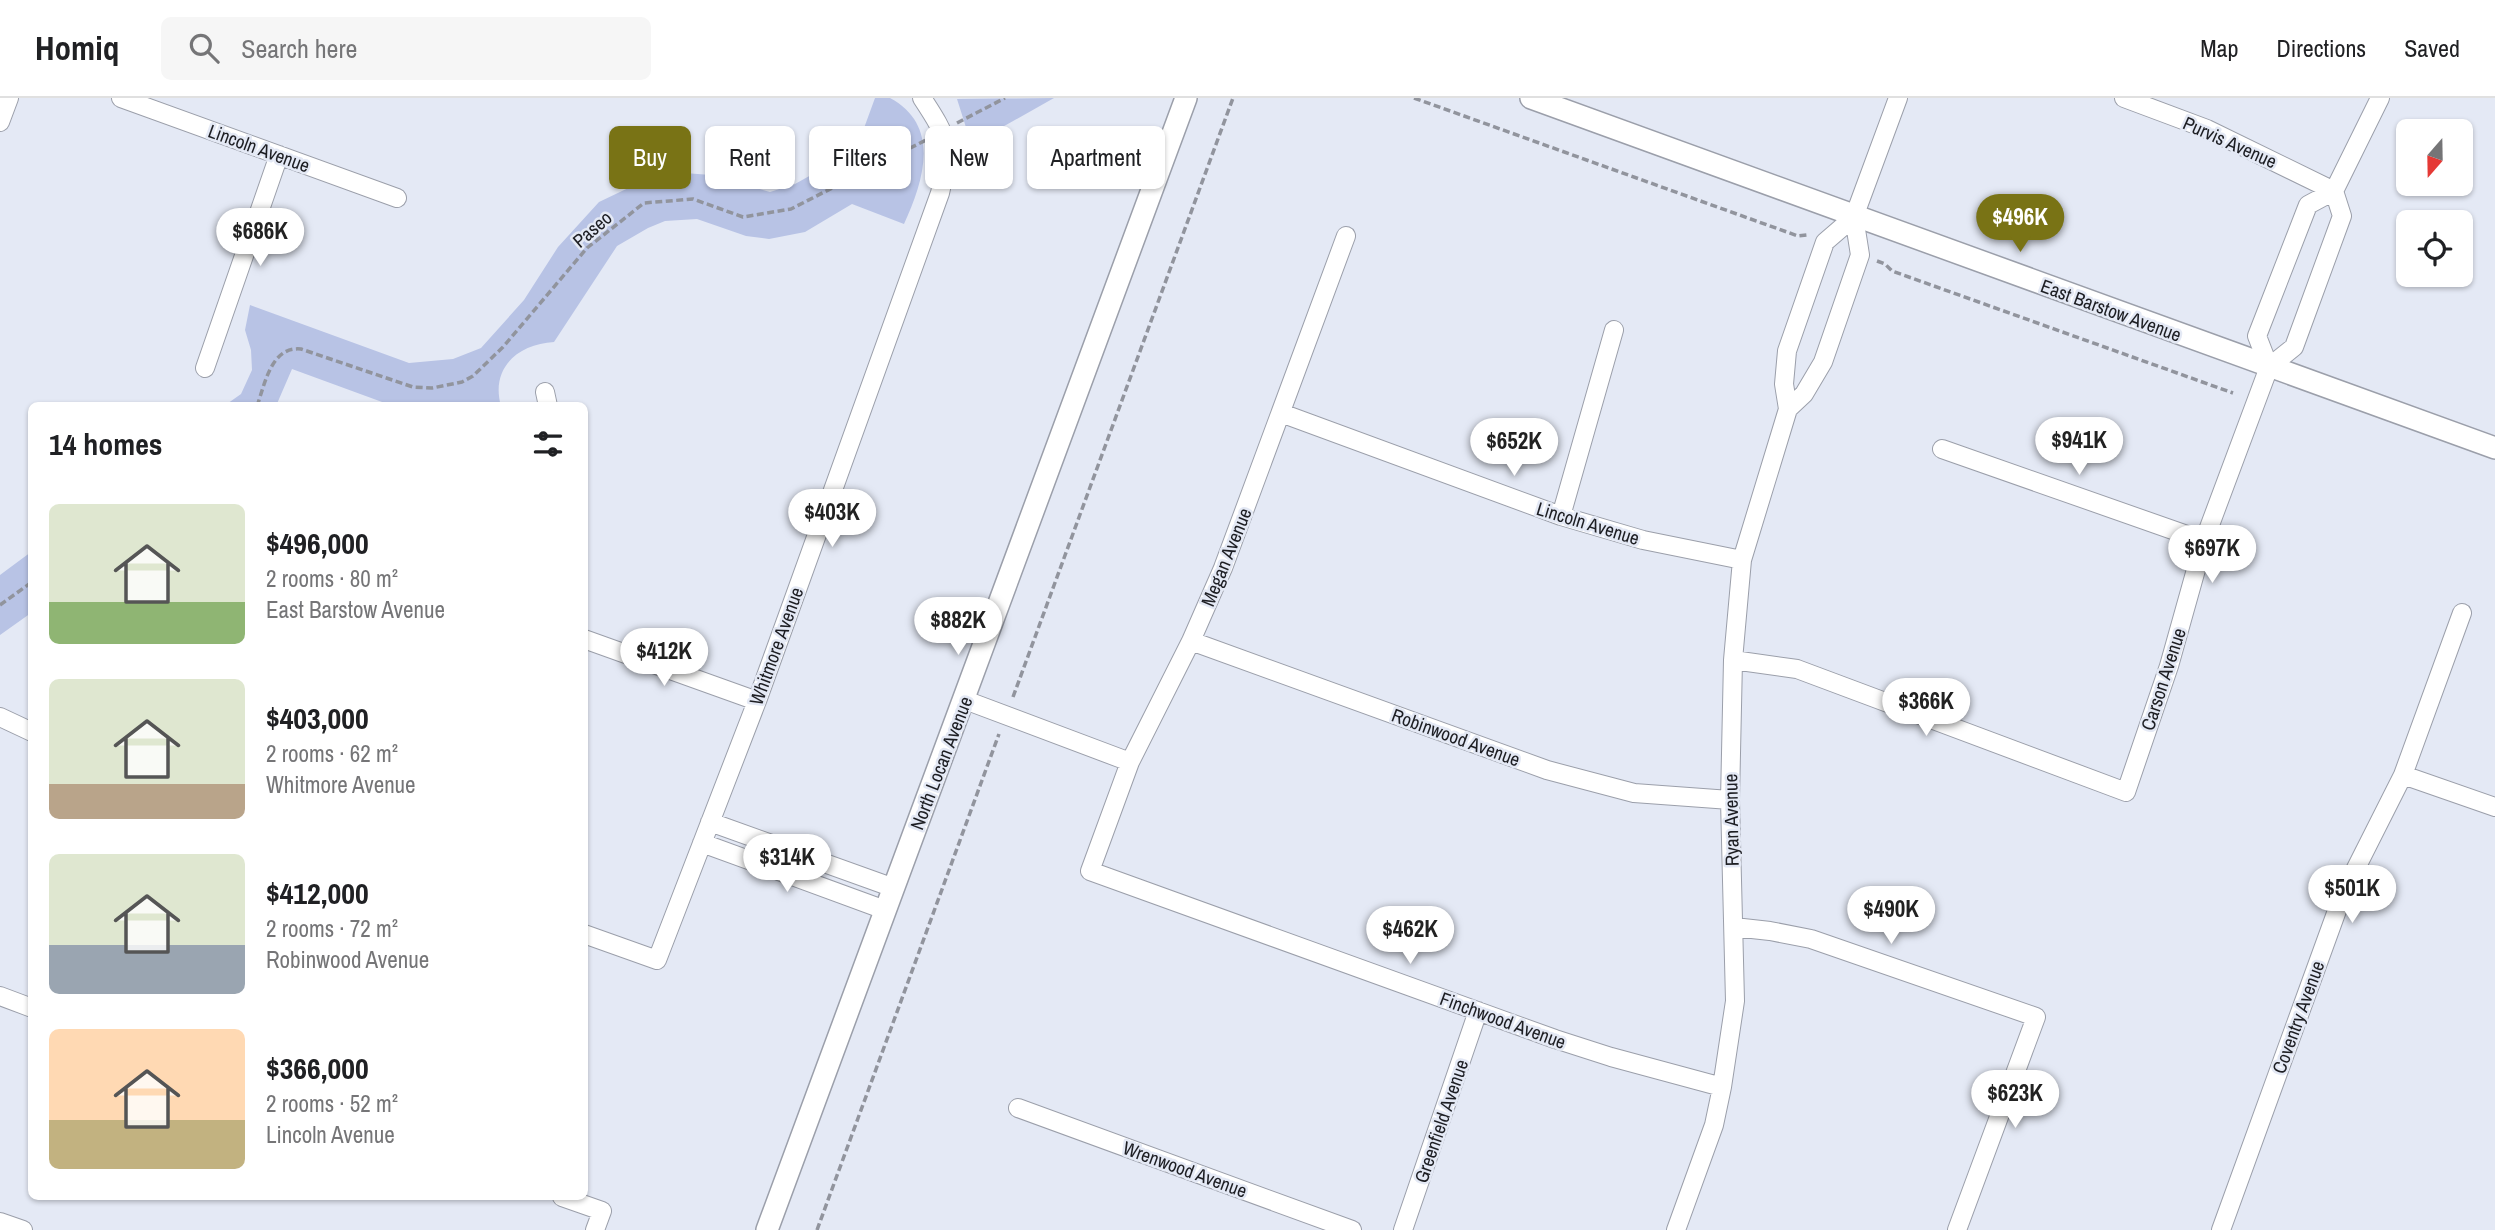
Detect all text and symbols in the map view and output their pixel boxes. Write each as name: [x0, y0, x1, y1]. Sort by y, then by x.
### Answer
search box: [161, 17, 651, 80]
text: Homiq: [35, 26, 119, 70]
icon: search: [185, 29, 223, 67]
text: Search here: [241, 31, 357, 66]
text: Map: [2200, 32, 2238, 64]
text: Directions: [2276, 32, 2366, 64]
text: Saved: [2404, 32, 2460, 64]
street label: Purvis Avenue: [2179, 110, 2281, 174]
street label: Lincoln Avenue: [205, 118, 313, 178]
north arrow: [2396, 119, 2473, 196]
map controls: [2396, 119, 2473, 287]
chip: Buy: [609, 126, 691, 189]
chip: Rent: [705, 126, 795, 189]
chip: Filters: [809, 126, 911, 189]
chip: New: [925, 126, 1013, 189]
chip: Apartment: [1027, 126, 1165, 189]
pin: $496K: [1971, 194, 2069, 254]
text: $496K: [1992, 201, 2048, 232]
street label: Paseo: [567, 205, 617, 253]
pin: $686K: [211, 208, 309, 268]
button: locate: [2396, 210, 2473, 287]
text: $686K: [232, 215, 288, 246]
street label: East Barstow Avenue: [2037, 273, 2185, 347]
pin: $652K: [1465, 418, 1563, 478]
pin: $941K: [2030, 418, 2128, 477]
text: 14 homes: [49, 424, 163, 464]
text: $941K: [2051, 424, 2107, 455]
icon: filters: [529, 425, 567, 463]
text: $652K: [1486, 425, 1542, 456]
pin: $403K: [783, 490, 881, 549]
street label: Lincoln Avenue: [1533, 495, 1643, 551]
text: $403K: [804, 496, 860, 527]
street label: Megan Avenue: [1195, 504, 1257, 610]
text: $496,000: [266, 523, 369, 563]
pin: $697K: [2163, 526, 2261, 585]
icon: home: [105, 532, 189, 616]
text: $697K: [2184, 532, 2240, 563]
text: 2 rooms · 80 m²: [266, 563, 398, 594]
street label: Whitmore Avenue: [743, 583, 809, 709]
text: East Barstow Avenue: [266, 594, 445, 625]
pin: $882K: [909, 598, 1007, 657]
text: $882K: [930, 604, 986, 635]
street label: Carson Avenue: [2134, 624, 2192, 734]
pin: $412K: [615, 628, 713, 688]
text: $412K: [636, 635, 692, 666]
pin: $366K: [1877, 678, 1975, 738]
text: $366K: [1898, 685, 1954, 716]
street label: North Locan Avenue: [904, 693, 978, 833]
text: $403,000: [266, 698, 369, 738]
street label: Robinwood Avenue: [1388, 702, 1524, 772]
icon: home: [105, 707, 189, 791]
text: 2 rooms · 62 m²: [266, 738, 398, 769]
text: Whitmore Avenue: [266, 769, 416, 800]
street label: Ryan Avenue: [1717, 774, 1745, 866]
pin: $314K: [738, 834, 836, 894]
text: $314K: [759, 841, 815, 872]
pin: $501K: [2303, 866, 2401, 925]
text: $501K: [2324, 872, 2380, 903]
text: $412,000: [266, 873, 369, 913]
icon: home: [105, 882, 189, 966]
pin: $490K: [1842, 886, 1940, 946]
text: $490K: [1863, 893, 1919, 924]
pin: $462K: [1361, 906, 1459, 966]
text: 2 rooms · 72 m²: [266, 913, 398, 944]
text: $462K: [1382, 913, 1438, 944]
text: Robinwood Avenue: [266, 944, 429, 975]
street label: Coventry Avenue: [2266, 957, 2330, 1077]
street label: Finchwood Avenue: [1436, 985, 1570, 1055]
text: $366,000: [266, 1048, 369, 1088]
street label: Greenfield Avenue: [1408, 1056, 1474, 1186]
icon: home: [105, 1057, 189, 1141]
pin: $623K: [1966, 1070, 2064, 1130]
text: $623K: [1987, 1077, 2043, 1108]
text: 2 rooms · 52 m²: [266, 1088, 398, 1119]
text: Lincoln Avenue: [266, 1119, 395, 1150]
street label: Wrenwood Avenue: [1119, 1135, 1251, 1203]

